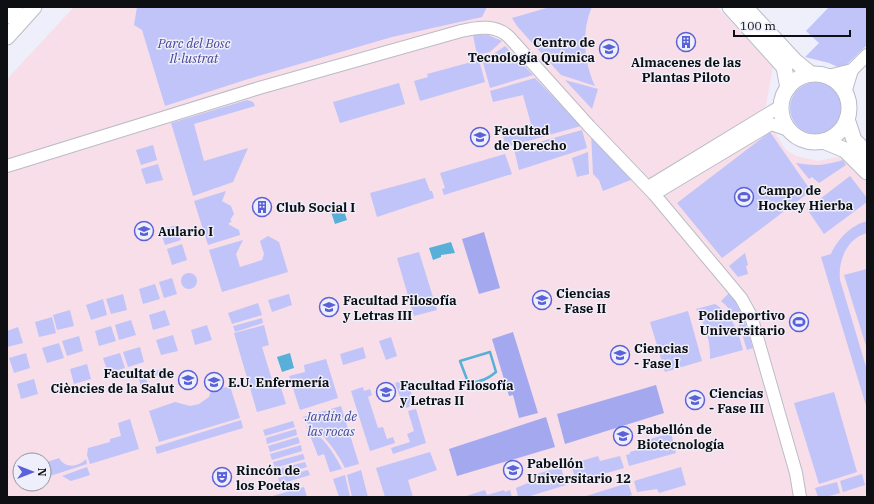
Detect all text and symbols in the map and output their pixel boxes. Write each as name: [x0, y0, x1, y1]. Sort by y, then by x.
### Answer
scale bar: [734, 12, 850, 38]
text: 100 m: [740, 18, 776, 33]
building icon: Almacenes de las Plantas Piloto: [675, 31, 697, 53]
place label: Centro de Tecnología Química: [468, 34, 596, 66]
park label: Parc del Bosc Il·lustrat: [157, 35, 231, 67]
school or university icon: Centro de Tecnología Química: [598, 38, 620, 60]
place label: Almacenes de las Plantas Piloto: [631, 54, 741, 86]
place label: Facultad de Derecho: [494, 122, 567, 154]
school or university icon: Facultad de Derecho: [469, 126, 491, 148]
place label: Campo de Hockey Hierba: [758, 182, 854, 214]
sports icon: Campo de Hockey Hierba: [733, 186, 755, 208]
building icon: Club Social I: [251, 196, 273, 218]
place label: Club Social I: [276, 199, 355, 216]
school or university icon: Aulario I: [133, 220, 155, 242]
place label: Aulario I: [158, 223, 213, 240]
place label: Ciencias - Fase II: [556, 285, 611, 317]
school or university icon: Ciencias - Fase II: [531, 289, 553, 311]
place label: Facultad Filosofía y Letras III: [342, 292, 457, 324]
school or university icon: Facultad Filosofía y Letras III: [318, 296, 340, 318]
place label: Polideportivo Universitario: [698, 307, 785, 339]
sports icon: Polideportivo Universitario: [788, 311, 810, 333]
place label: Ciencias - Fase I: [634, 340, 689, 372]
school or university icon: Ciencias - Fase I: [609, 344, 631, 366]
place label: Facultat de Ciències de la Salut: [50, 365, 174, 397]
school or university icon: Facultat de Ciències de la Salut: [177, 369, 199, 391]
school or university icon: E.U. Enfermería: [203, 371, 225, 393]
place label: E.U. Enfermería: [228, 374, 330, 391]
place label: Facultad Filosofía y Letras II: [399, 377, 514, 409]
school or university icon: Facultad Filosofía y Letras II: [375, 381, 397, 403]
place label: Ciencias - Fase III: [709, 385, 764, 417]
school or university icon: Ciencias - Fase III: [684, 389, 706, 411]
park label: Jardín de las rocas: [304, 408, 357, 440]
place label: Pabellón de Biotecnología: [637, 421, 725, 453]
school or university icon: Pabellón de Biotecnología: [612, 425, 634, 447]
north arrow: [12, 452, 52, 492]
place label: Pabellón Universitario 12: [527, 455, 631, 487]
school or university icon: Pabellón Universitario 12: [502, 459, 524, 481]
place label: Rincón de los Poetas: [236, 462, 300, 494]
theatre icon: Rincón de los Poetas: [211, 466, 233, 488]
text: N: [35, 468, 49, 477]

